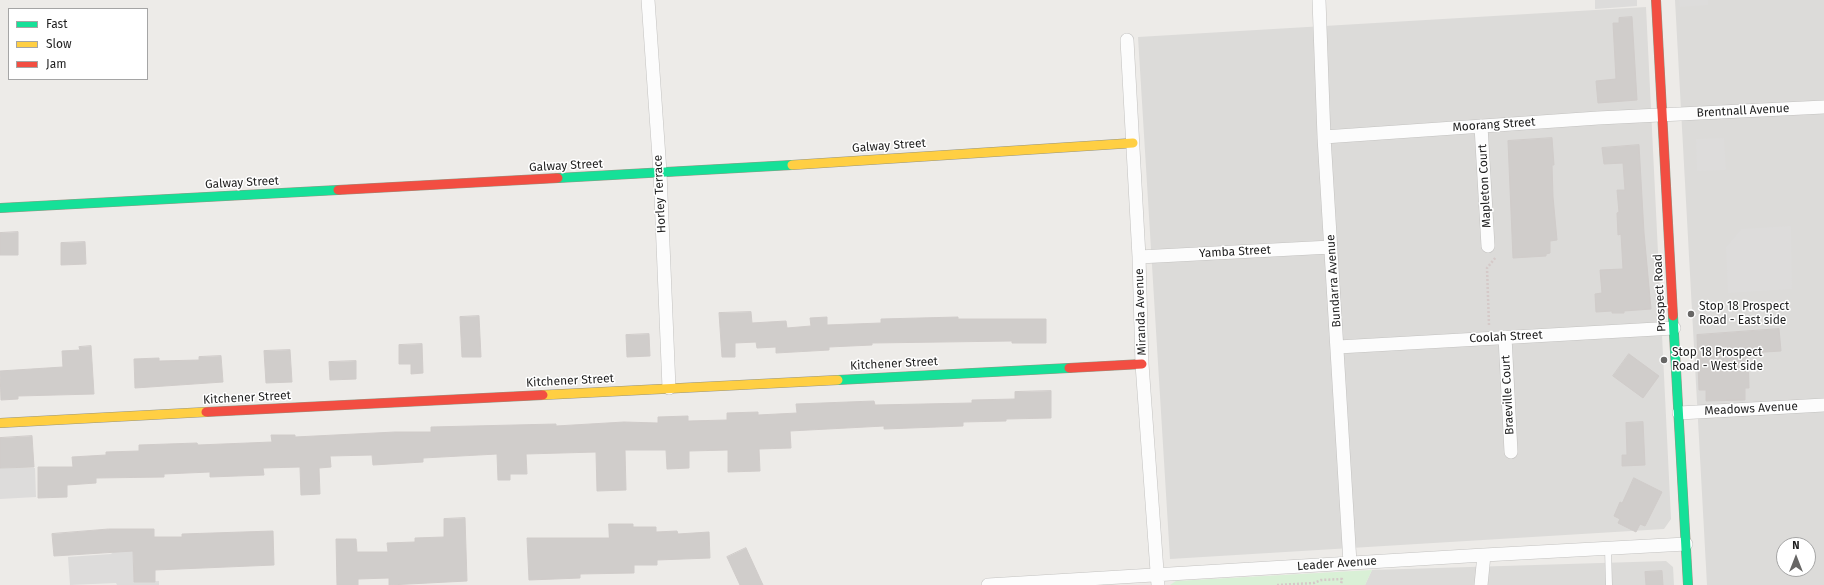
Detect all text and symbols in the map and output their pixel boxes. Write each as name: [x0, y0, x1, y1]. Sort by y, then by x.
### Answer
legend: [8, 8, 148, 80]
text: Fast: [46, 17, 68, 31]
text: Slow: [46, 37, 72, 51]
text: Jam: [46, 57, 66, 71]
street label: Brentnall Avenue: [1696, 101, 1790, 121]
street label: Moorang Street: [1452, 115, 1536, 135]
street label: Galway Street: [852, 136, 926, 156]
street label: Mapleton Court: [1476, 144, 1494, 228]
street label: Horley Terrace: [651, 155, 669, 233]
street label: Galway Street: [529, 157, 603, 175]
street label: Galway Street: [205, 174, 279, 192]
street label: Bundarra Avenue: [1324, 234, 1344, 328]
street label: Yamba Street: [1199, 243, 1271, 261]
street label: Prospect Road: [1651, 254, 1669, 332]
street label: Miranda Avenue: [1132, 268, 1150, 356]
place label: Stop 18 Prospect Road - East side: [1699, 300, 1789, 328]
marker: Stop 18 Prospect Road - East side: [1686, 309, 1696, 319]
street label: Coolah Street: [1469, 328, 1543, 346]
place label: Stop 18 Prospect Road - West side: [1672, 346, 1763, 374]
street label: Kitchener Street: [850, 355, 938, 373]
street label: Braeville Court: [1499, 355, 1517, 435]
marker: Stop 18 Prospect Road - West side: [1659, 355, 1669, 365]
street label: Kitchener Street: [526, 372, 614, 390]
street label: Kitchener Street: [203, 389, 291, 407]
street label: Meadows Avenue: [1704, 399, 1798, 419]
north arrow: [1776, 537, 1816, 577]
text: N: [1792, 539, 1800, 552]
street label: Leader Avenue: [1297, 554, 1377, 574]

